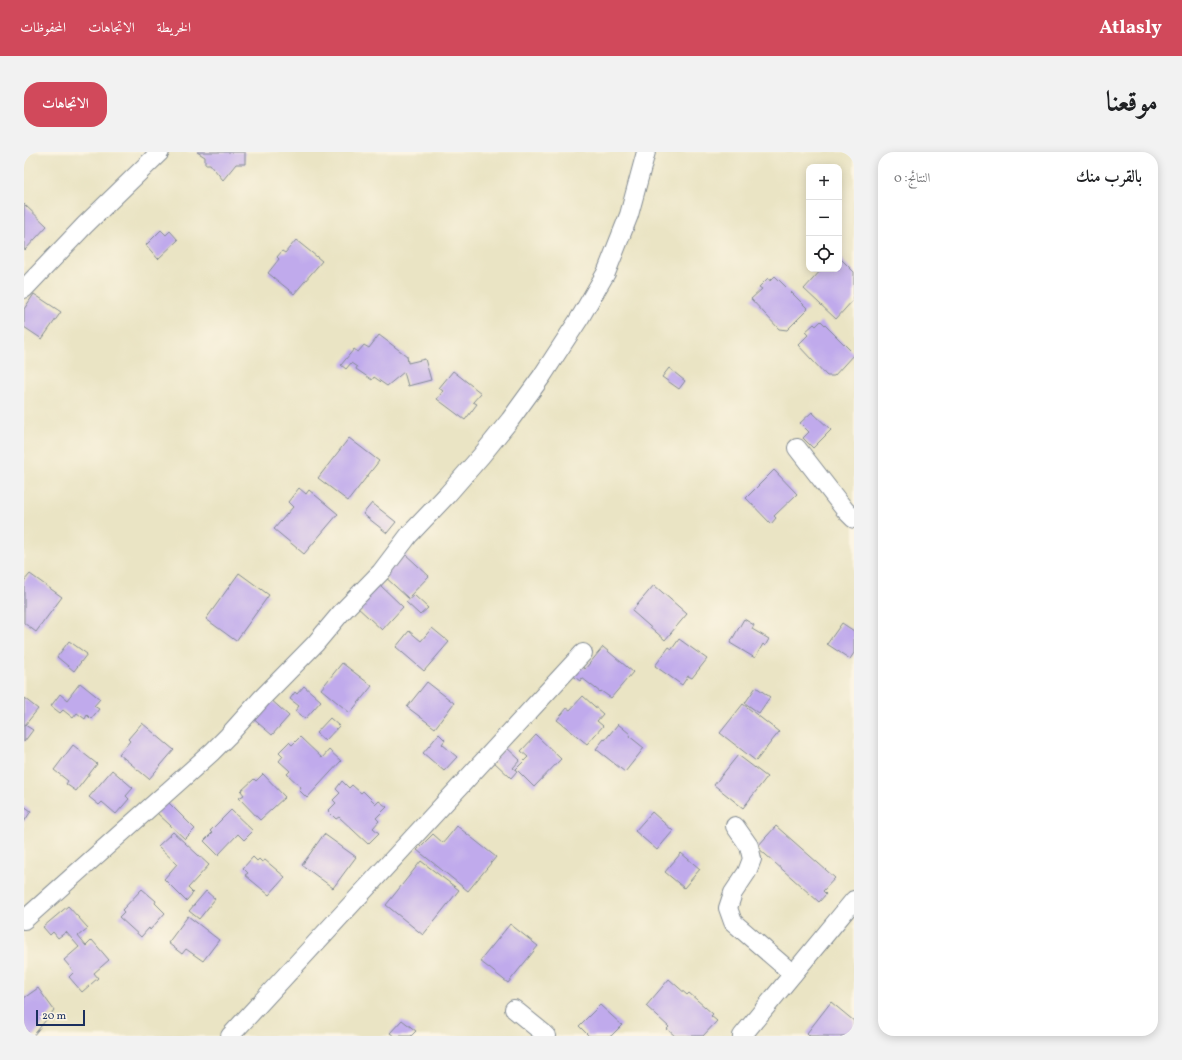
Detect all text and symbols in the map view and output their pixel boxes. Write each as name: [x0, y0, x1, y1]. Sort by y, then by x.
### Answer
text: Atlasly: [1099, 15, 1162, 41]
text: المحفوظات: [20, 19, 66, 38]
text: الاتجاهات: [88, 19, 135, 38]
text: الخريطة: [157, 19, 191, 38]
button: الاتجاهات: [24, 82, 107, 127]
text: موقعنا: [1106, 84, 1158, 123]
map controls: [806, 164, 842, 272]
button: +: [806, 164, 842, 200]
text: بالقرب منك: [1076, 166, 1142, 189]
text: النتائج: 0: [894, 170, 930, 188]
button: −: [806, 200, 842, 236]
button: locate: [806, 236, 842, 272]
scale bar: [36, 1008, 85, 1027]
text: 20 m: [42, 1009, 66, 1024]

